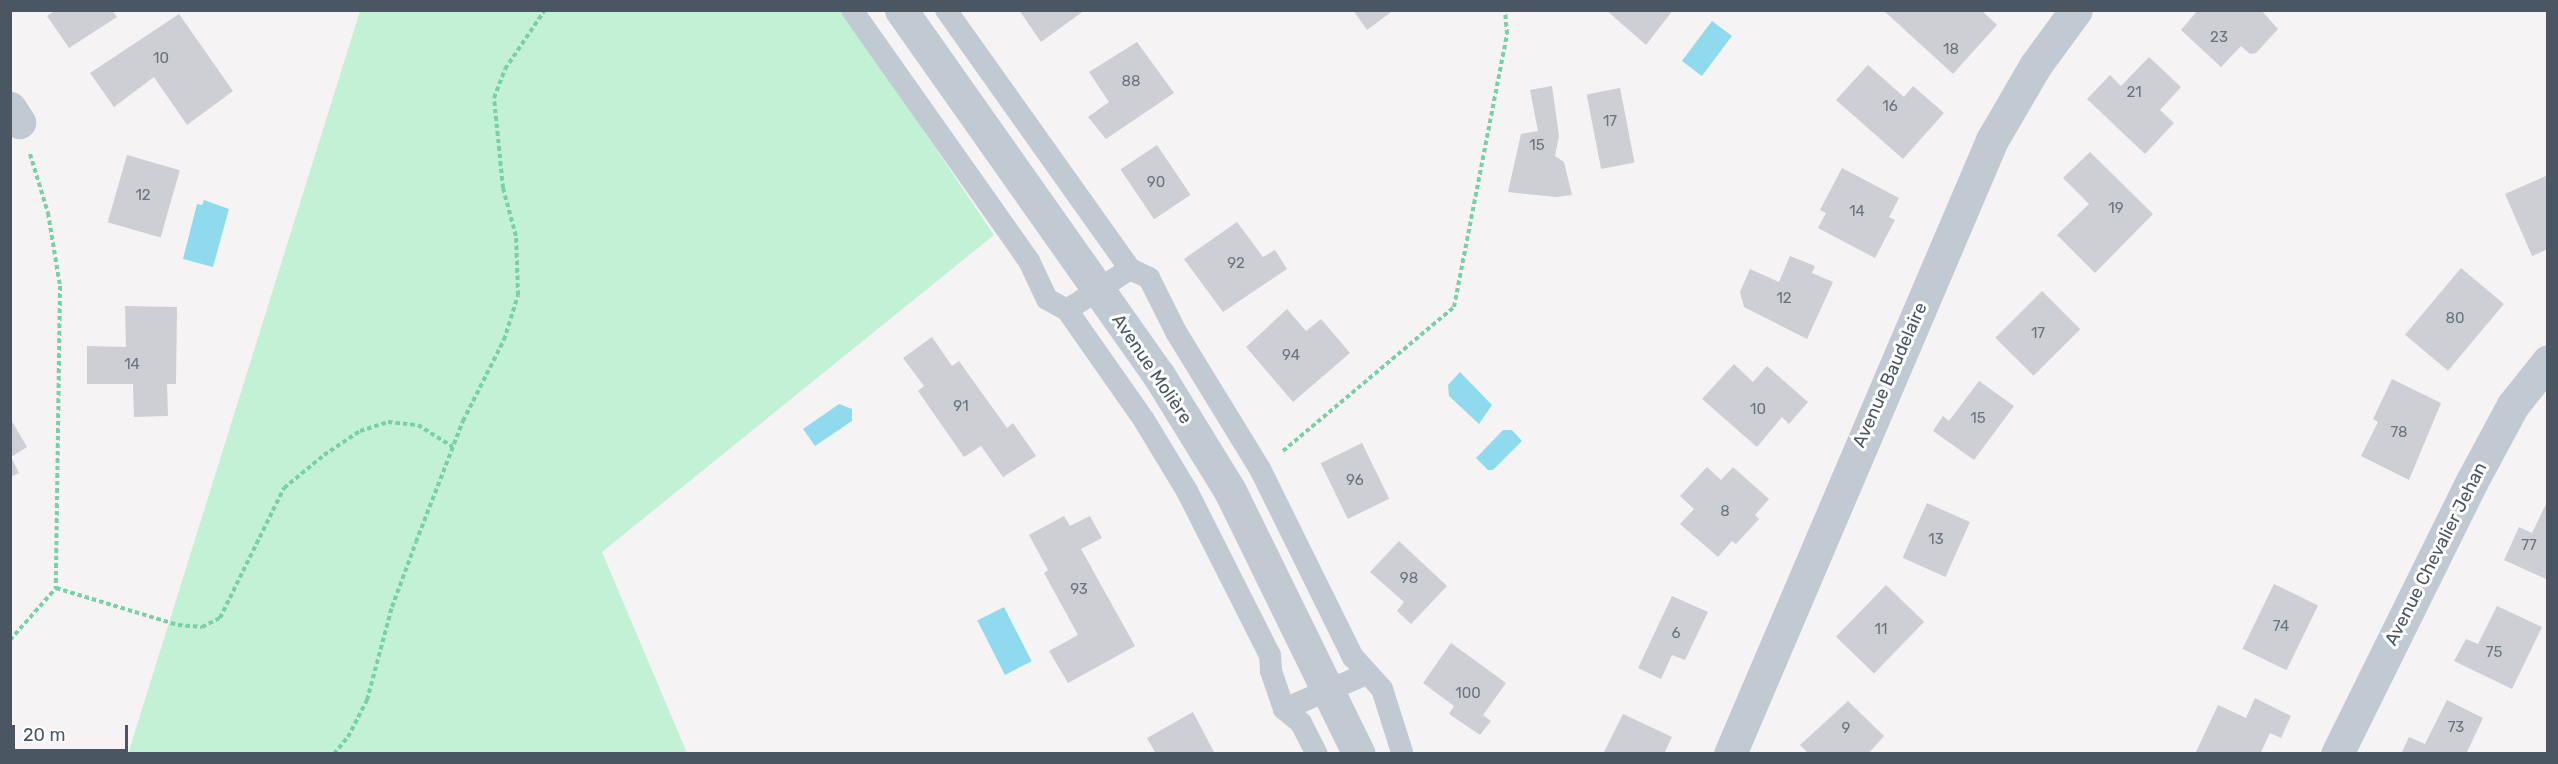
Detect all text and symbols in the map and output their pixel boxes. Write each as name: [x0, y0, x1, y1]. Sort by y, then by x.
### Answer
house number: 23: [2210, 29, 2228, 47]
house number: 18: [1943, 41, 1959, 59]
house number: 10: [153, 50, 169, 68]
house number: 88: [1121, 73, 1141, 91]
house number: 21: [2126, 84, 2142, 102]
house number: 16: [1882, 98, 1898, 116]
house number: 17: [1603, 113, 1617, 131]
house number: 15: [1529, 137, 1545, 155]
house number: 90: [1147, 174, 1165, 192]
house number: 12: [135, 187, 151, 205]
house number: 19: [2108, 200, 2124, 218]
house number: 14: [1849, 203, 1865, 221]
house number: 92: [1227, 255, 1245, 273]
house number: 12: [1776, 290, 1792, 308]
street label: Avenue Baudelaire: [1848, 299, 1932, 451]
street label: Avenue Molière: [1107, 310, 1197, 428]
house number: 80: [2445, 310, 2465, 328]
house number: 17: [2031, 325, 2045, 343]
house number: 94: [1282, 347, 1300, 365]
house number: 14: [124, 356, 140, 374]
house number: 91: [953, 398, 969, 416]
house number: 10: [1750, 401, 1766, 419]
house number: 15: [1970, 410, 1986, 428]
house number: 78: [2390, 424, 2408, 442]
street label: Avenue Chevalier Jehan: [2380, 459, 2492, 649]
house number: 96: [1346, 472, 1364, 490]
house number: 8: [1720, 503, 1730, 521]
house number: 13: [1928, 531, 1944, 549]
house number: 77: [2521, 537, 2537, 555]
house number: 98: [1400, 570, 1418, 588]
house number: 93: [1070, 581, 1088, 599]
house number: 74: [2273, 618, 2289, 636]
house number: 11: [1875, 621, 1887, 639]
house number: 6: [1671, 625, 1681, 643]
house number: 75: [2486, 644, 2502, 662]
house number: 100: [1455, 685, 1481, 703]
scale bar: [15, 713, 130, 751]
house number: 73: [2448, 719, 2464, 737]
house number: 9: [1842, 720, 1850, 738]
text: 20 m: [23, 724, 65, 746]

